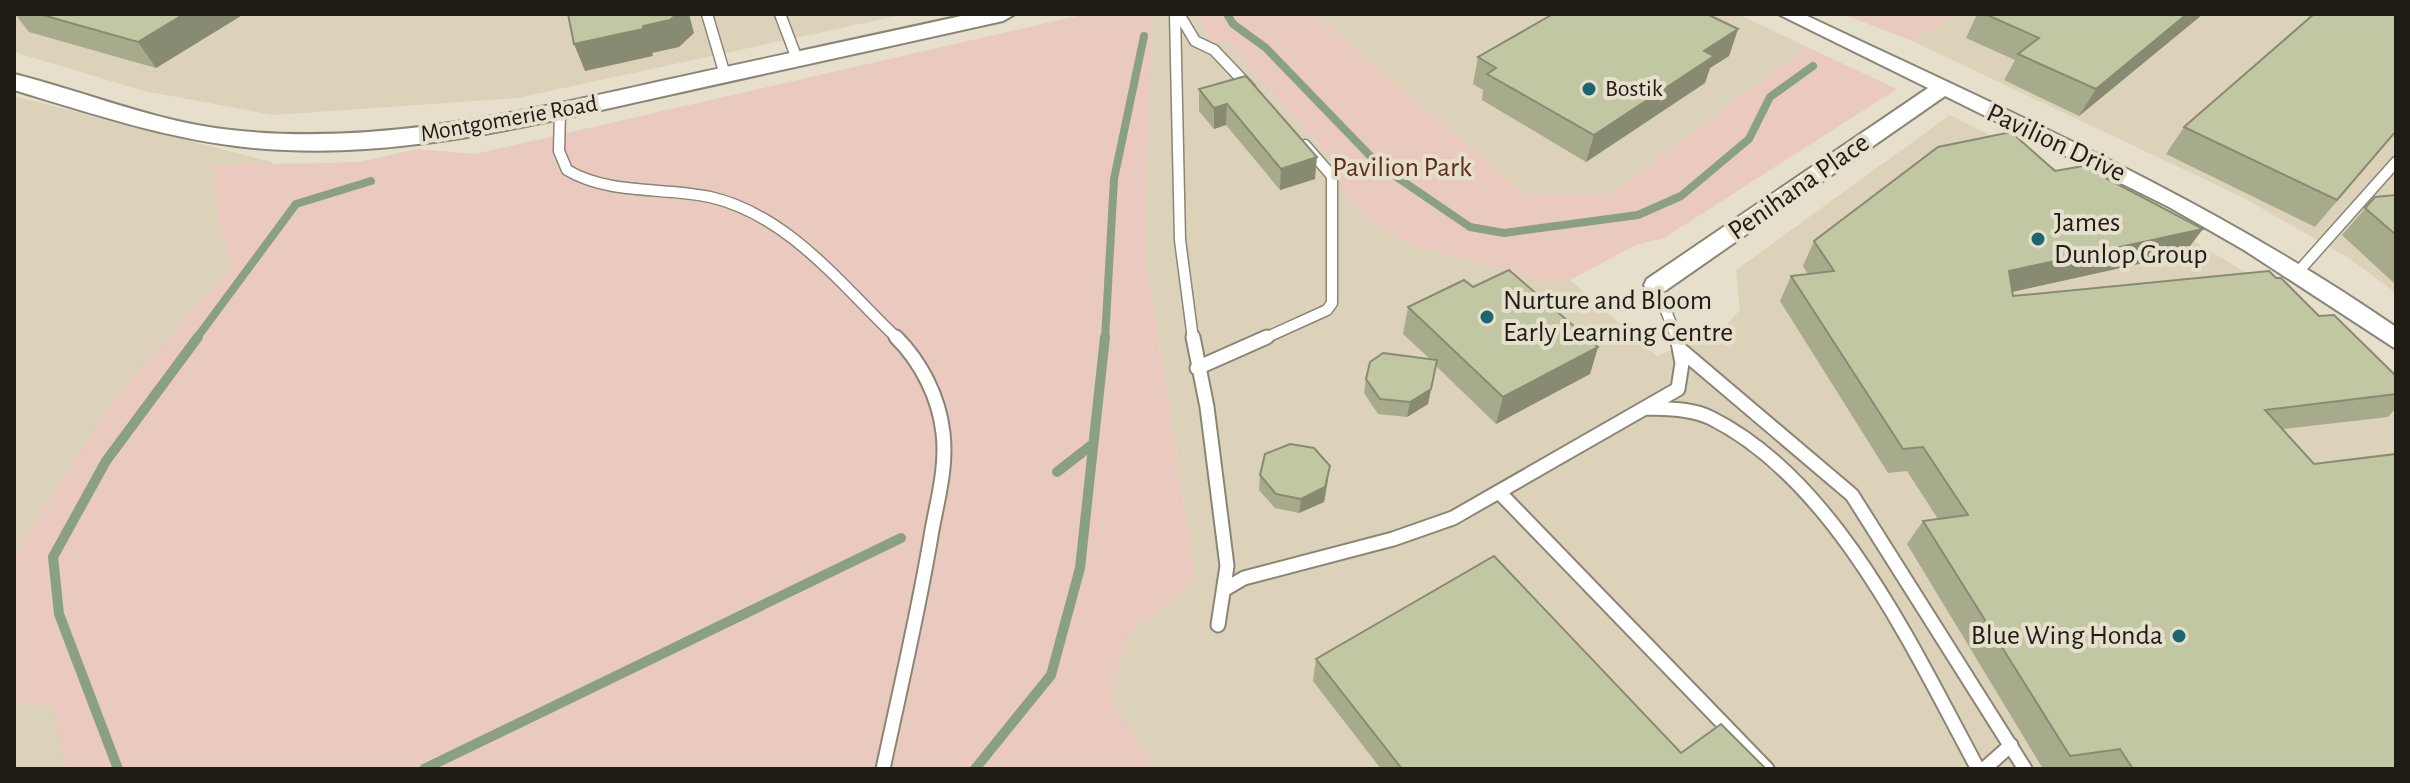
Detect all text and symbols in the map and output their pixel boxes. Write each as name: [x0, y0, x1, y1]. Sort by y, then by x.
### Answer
place label: Bostik: [1605, 77, 1663, 101]
marker: Bostik: [1580, 80, 1598, 98]
street label: Montgomerie Road: [419, 92, 599, 146]
street label: Pavilion Drive: [1982, 99, 2130, 187]
street label: Penihana Place: [1723, 128, 1875, 246]
park label: Pavilion Park: [1332, 154, 1472, 182]
place label: James Dunlop Group: [2054, 209, 2208, 269]
marker: James Dunlop Group: [2029, 230, 2047, 248]
place label: Nurture and Bloom Early Learning Centre: [1503, 287, 1733, 347]
marker: Nurture and Bloom Early Learning Centre: [1478, 308, 1496, 326]
place label: Blue Wing Honda: [1971, 622, 2163, 650]
marker: Blue Wing Honda: [2170, 627, 2188, 645]

